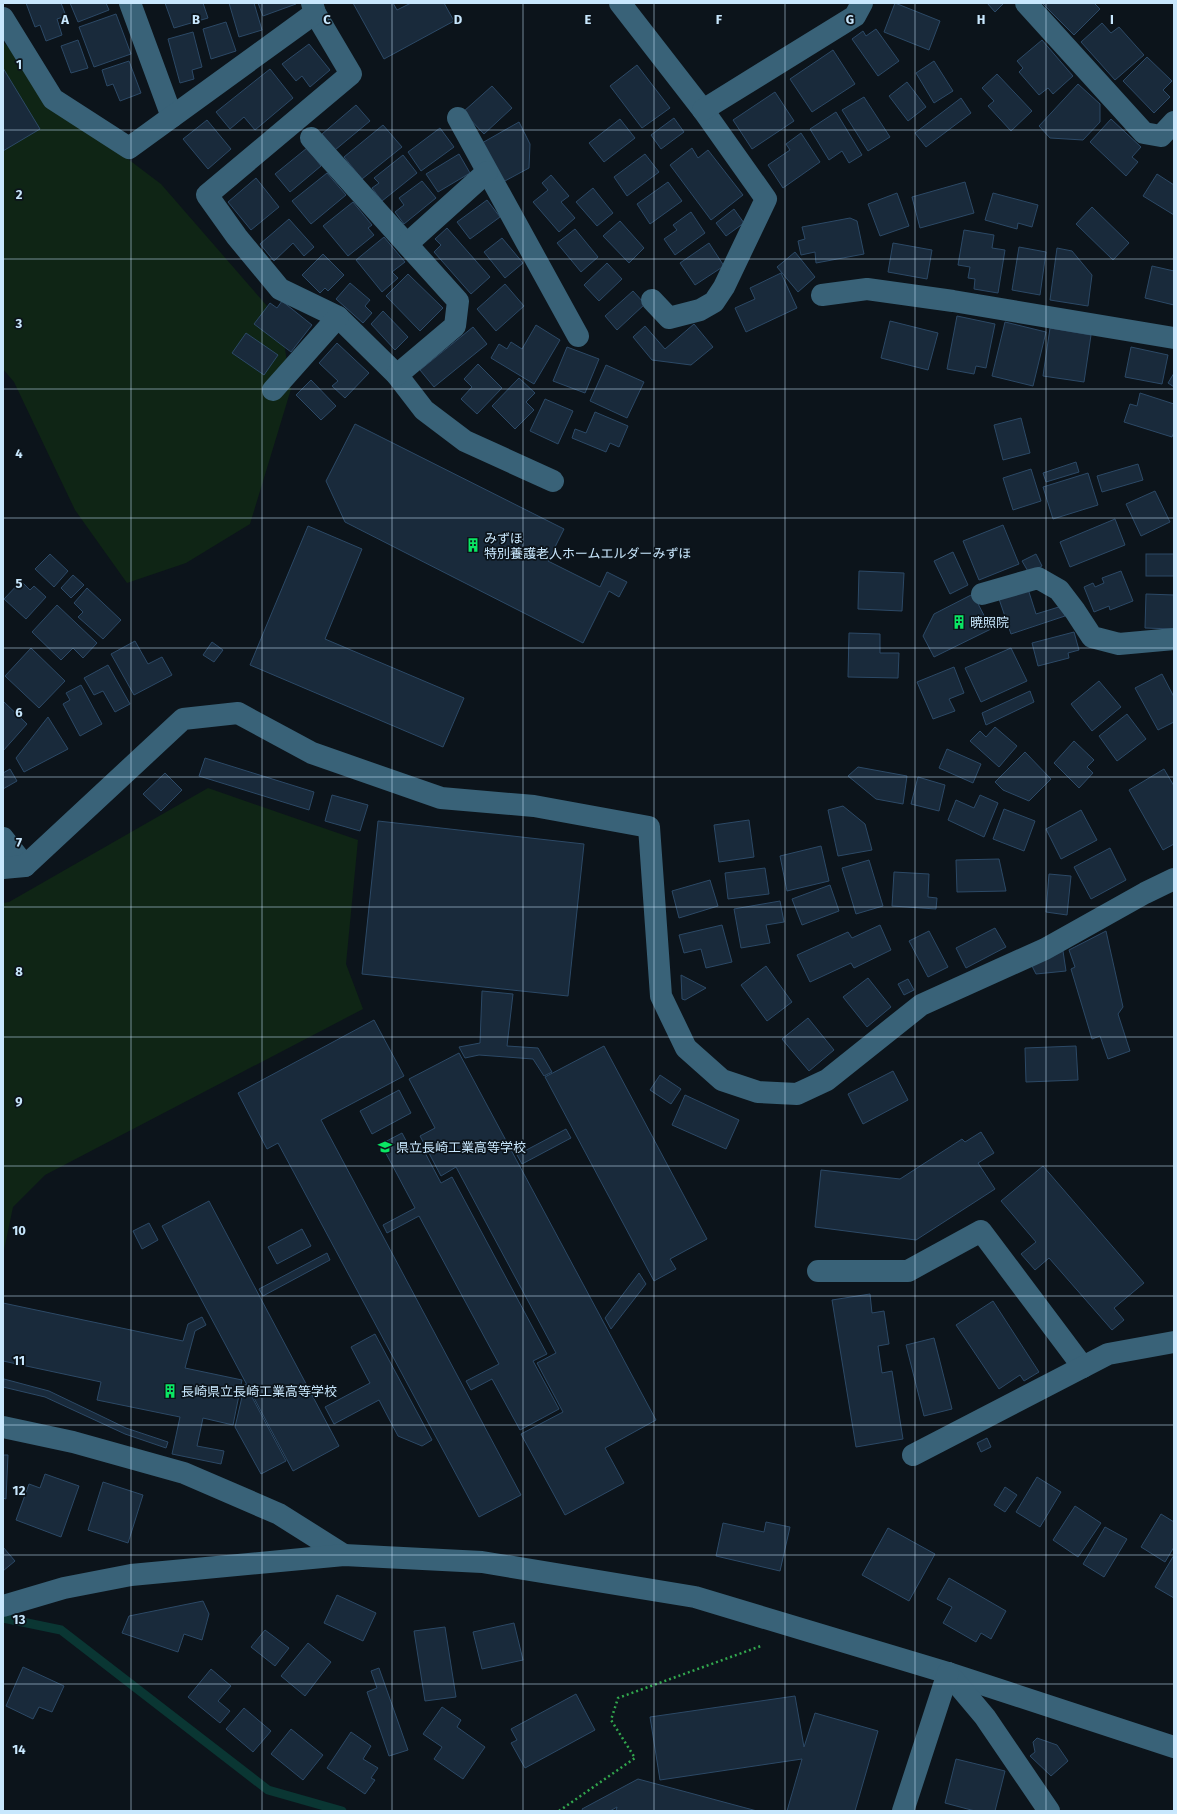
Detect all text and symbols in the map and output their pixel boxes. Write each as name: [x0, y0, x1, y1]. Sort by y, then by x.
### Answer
text: A: [60, 12, 69, 27]
text: B: [192, 12, 200, 27]
text: C: [323, 12, 331, 27]
text: D: [454, 12, 463, 27]
text: E: [585, 12, 592, 27]
text: F: [716, 12, 723, 27]
text: G: [846, 12, 854, 27]
text: H: [977, 12, 985, 27]
text: I: [1110, 12, 1114, 27]
text: 1: [16, 57, 22, 72]
text: 2: [16, 187, 23, 202]
text: 3: [15, 316, 23, 331]
text: 4: [15, 446, 23, 461]
place label: みずほ 特別養護老人ホームエルダーみずほ: [484, 531, 692, 561]
building icon: みずほ 特別養護老人ホームエルダーみずほ: [465, 537, 481, 553]
text: 5: [16, 576, 23, 591]
building icon: 暁照院: [951, 614, 967, 630]
place label: 暁照院: [970, 615, 1009, 630]
text: 6: [15, 705, 23, 720]
text: 7: [16, 835, 22, 850]
text: 8: [15, 964, 23, 979]
text: 9: [15, 1094, 23, 1109]
school or university icon: 県立長崎工業高等学校: [377, 1139, 393, 1155]
place label: 県立長崎工業高等学校: [396, 1140, 526, 1155]
text: 10: [12, 1223, 26, 1238]
text: 11: [13, 1353, 25, 1368]
building icon: 長崎県立長崎工業高等学校: [162, 1383, 178, 1399]
place label: 長崎県立長崎工業高等学校: [181, 1384, 337, 1399]
text: 12: [13, 1483, 26, 1498]
text: 13: [13, 1612, 26, 1627]
text: 14: [12, 1742, 26, 1757]

